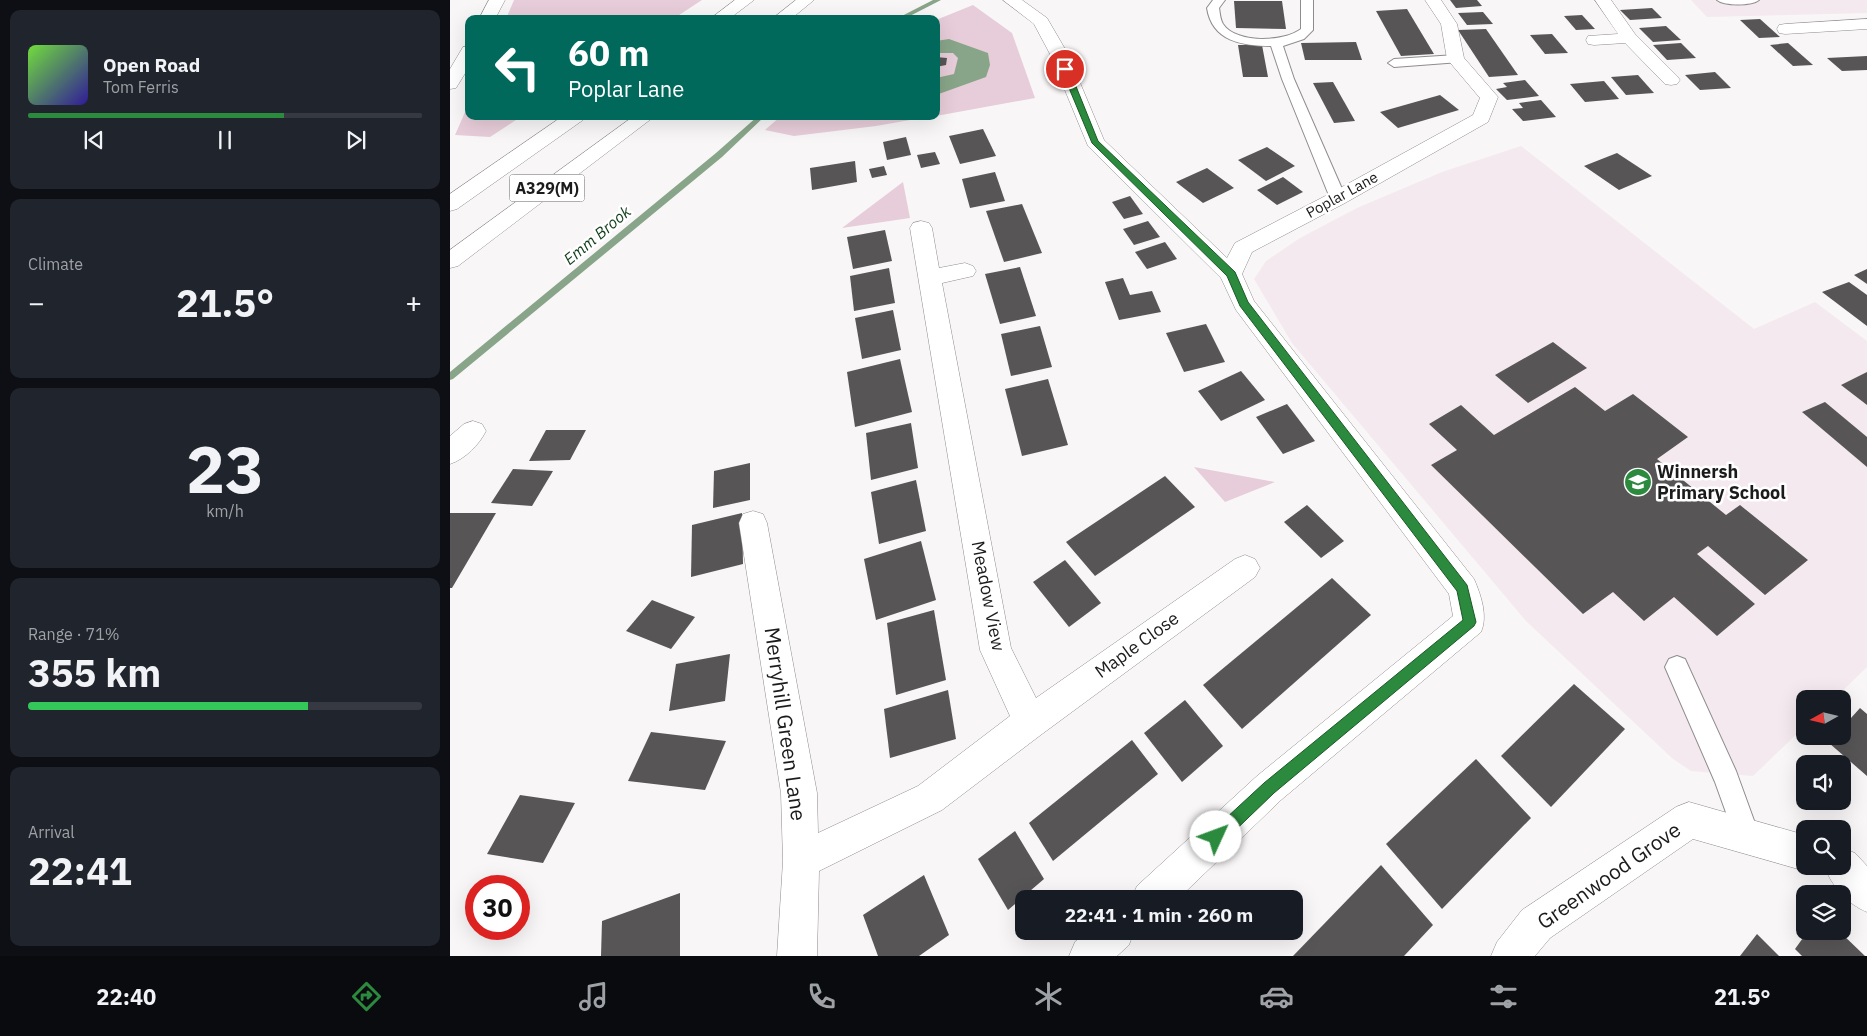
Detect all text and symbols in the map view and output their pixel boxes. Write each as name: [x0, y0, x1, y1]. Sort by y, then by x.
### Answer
text: 60 m: [568, 30, 650, 76]
icon: left: [485, 35, 550, 100]
pin: [1044, 48, 1086, 90]
text: Open Road: [103, 53, 200, 77]
icon: arrive: [1051, 55, 1079, 83]
text: Poplar Lane: [568, 74, 684, 103]
text: Tom Ferris: [103, 77, 179, 97]
icon: previous: [80, 126, 108, 154]
icon: pause: [211, 126, 239, 154]
icon: next: [342, 126, 370, 154]
street label: Poplar Lane: [1302, 167, 1381, 222]
road number: A329(M): [509, 174, 584, 202]
water label: Emm Brook: [559, 201, 635, 269]
text: Climate: [28, 254, 83, 274]
text: 21.5°: [176, 278, 274, 327]
text: −: [28, 284, 45, 321]
text: +: [405, 284, 422, 321]
text: 23: [186, 426, 264, 511]
place label: Winnersh Primary School: [1657, 460, 1786, 504]
school or university icon: Winnersh Primary School: [1623, 467, 1653, 497]
text: km/h: [206, 501, 244, 521]
street label: Meadow View: [967, 539, 1010, 653]
street label: Maple Close: [1090, 606, 1183, 683]
text: Range · 71%: [28, 624, 120, 644]
street label: Merryhill Green Lane: [759, 625, 813, 823]
text: 355 km: [28, 648, 161, 697]
north arrow: [1796, 690, 1851, 745]
map controls: [1796, 690, 1851, 940]
button: sound: [1796, 755, 1851, 810]
position arrow: [1189, 810, 1241, 862]
street label: Greenwood Grove: [1531, 815, 1686, 935]
button: search: [1796, 820, 1851, 875]
text: Arrival: [28, 822, 75, 842]
text: 22:41: [28, 846, 132, 895]
speed limit sign: 30: [465, 875, 530, 940]
button: layers: [1796, 885, 1851, 940]
text: 22:41 · 1 min · 260 m: [1065, 903, 1253, 927]
icon: directions: [349, 979, 384, 1014]
icon: music: [576, 979, 611, 1014]
icon: phone: [804, 979, 839, 1014]
icon: climate: [1031, 979, 1066, 1014]
icon: car: [1259, 979, 1294, 1014]
icon: filters: [1486, 979, 1521, 1014]
text: 22:40: [96, 982, 156, 1011]
text: 21.5°: [1714, 982, 1771, 1011]

